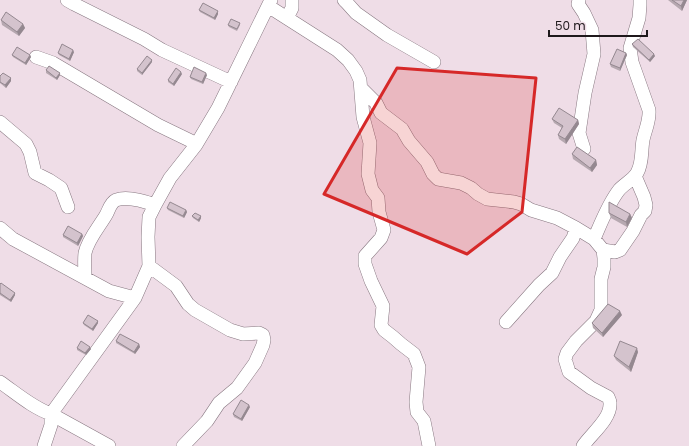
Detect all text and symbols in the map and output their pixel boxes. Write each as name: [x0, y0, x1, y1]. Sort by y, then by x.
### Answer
scale bar: [549, 12, 647, 38]
text: 50 m: [555, 17, 586, 34]

